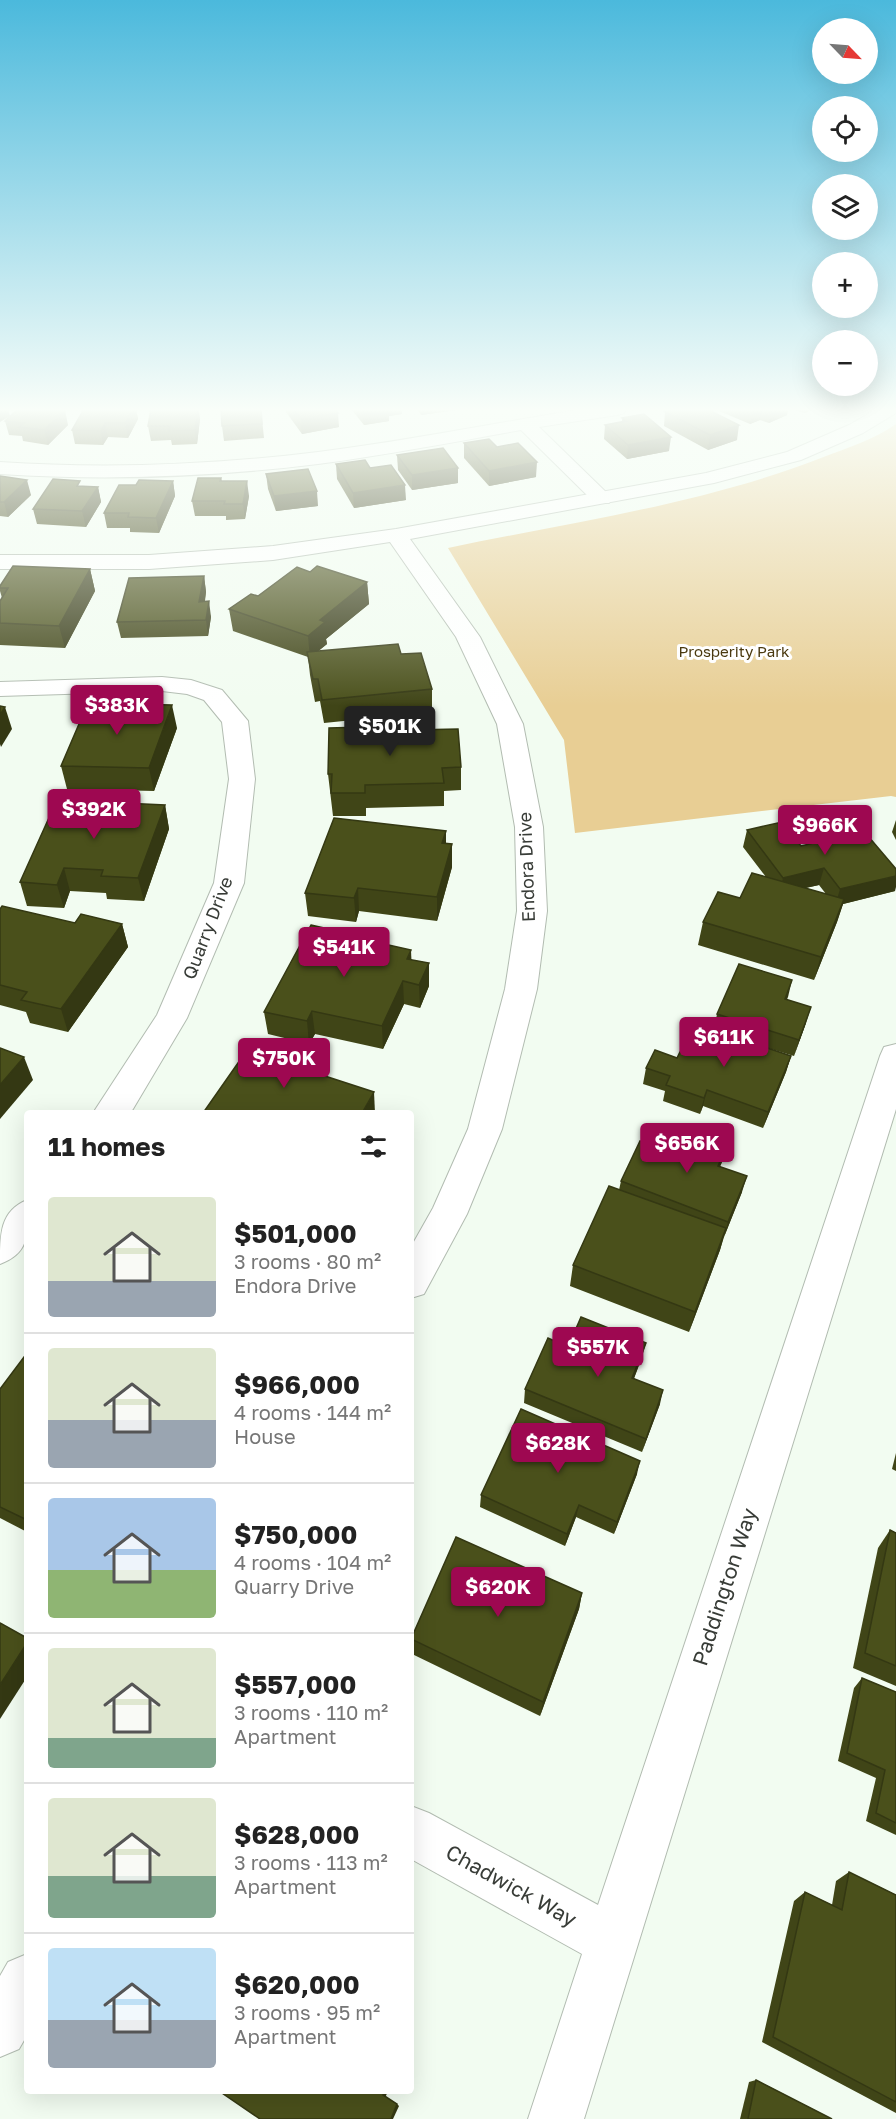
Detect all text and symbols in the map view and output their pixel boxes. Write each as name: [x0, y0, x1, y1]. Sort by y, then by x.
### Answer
north arrow: [812, 18, 878, 84]
map controls: [812, 18, 878, 396]
button: locate: [812, 96, 878, 162]
button: layers: [812, 174, 878, 240]
button: +: [812, 252, 878, 318]
button: −: [812, 330, 878, 396]
park label: Prosperity Park: [678, 642, 790, 660]
pin: $383K: [75, 685, 159, 736]
text: $383K: [84, 692, 150, 716]
pin: $501K: [348, 706, 432, 757]
text: $501K: [358, 713, 422, 737]
pin: $392K: [52, 789, 136, 840]
text: $392K: [62, 796, 127, 820]
pin: $966K: [783, 805, 867, 856]
street label: Endora Drive: [513, 812, 539, 922]
text: $966K: [792, 812, 858, 836]
street label: Quarry Drive: [177, 873, 237, 982]
pin: $541K: [302, 927, 386, 978]
text: $541K: [313, 934, 375, 958]
pin: $611K: [682, 1017, 766, 1068]
text: $611K: [693, 1024, 755, 1048]
pin: $750K: [242, 1038, 326, 1089]
text: $750K: [252, 1045, 316, 1069]
pin: $656K: [645, 1123, 729, 1174]
icon: filters: [357, 1130, 390, 1163]
text: $656K: [654, 1130, 720, 1154]
text: 11 homes: [48, 1131, 165, 1162]
text: $501,000: [234, 1218, 357, 1249]
icon: home: [96, 1221, 168, 1293]
text: 3 rooms · 80 m²: [234, 1249, 381, 1273]
text: Endora Drive: [234, 1273, 356, 1297]
pin: $557K: [556, 1327, 640, 1378]
text: $557K: [566, 1334, 630, 1358]
text: $966,000: [234, 1369, 360, 1400]
icon: home: [96, 1372, 168, 1444]
text: 4 rooms · 144 m²: [234, 1400, 391, 1424]
pin: $628K: [516, 1423, 600, 1474]
text: House: [234, 1424, 296, 1448]
text: $628K: [525, 1430, 591, 1454]
street label: Paddington Way: [686, 1504, 762, 1669]
text: $750,000: [234, 1519, 357, 1550]
icon: home: [96, 1522, 168, 1594]
text: 4 rooms · 104 m²: [234, 1550, 391, 1574]
pin: $620K: [456, 1567, 540, 1618]
text: Quarry Drive: [234, 1574, 354, 1598]
text: $620K: [465, 1574, 531, 1598]
text: $557,000: [234, 1669, 356, 1700]
icon: home: [96, 1672, 168, 1744]
text: 3 rooms · 110 m²: [234, 1700, 388, 1724]
text: Apartment: [234, 1724, 337, 1748]
text: $628,000: [234, 1819, 359, 1850]
icon: home: [96, 1822, 168, 1894]
street label: Chadwick Way: [441, 1838, 582, 1932]
text: 3 rooms · 113 m²: [234, 1850, 388, 1874]
text: Apartment: [234, 1874, 337, 1898]
text: $620,000: [234, 1969, 360, 2000]
icon: home: [96, 1972, 168, 2044]
text: 3 rooms · 95 m²: [234, 2000, 380, 2024]
text: Apartment: [234, 2024, 337, 2048]

